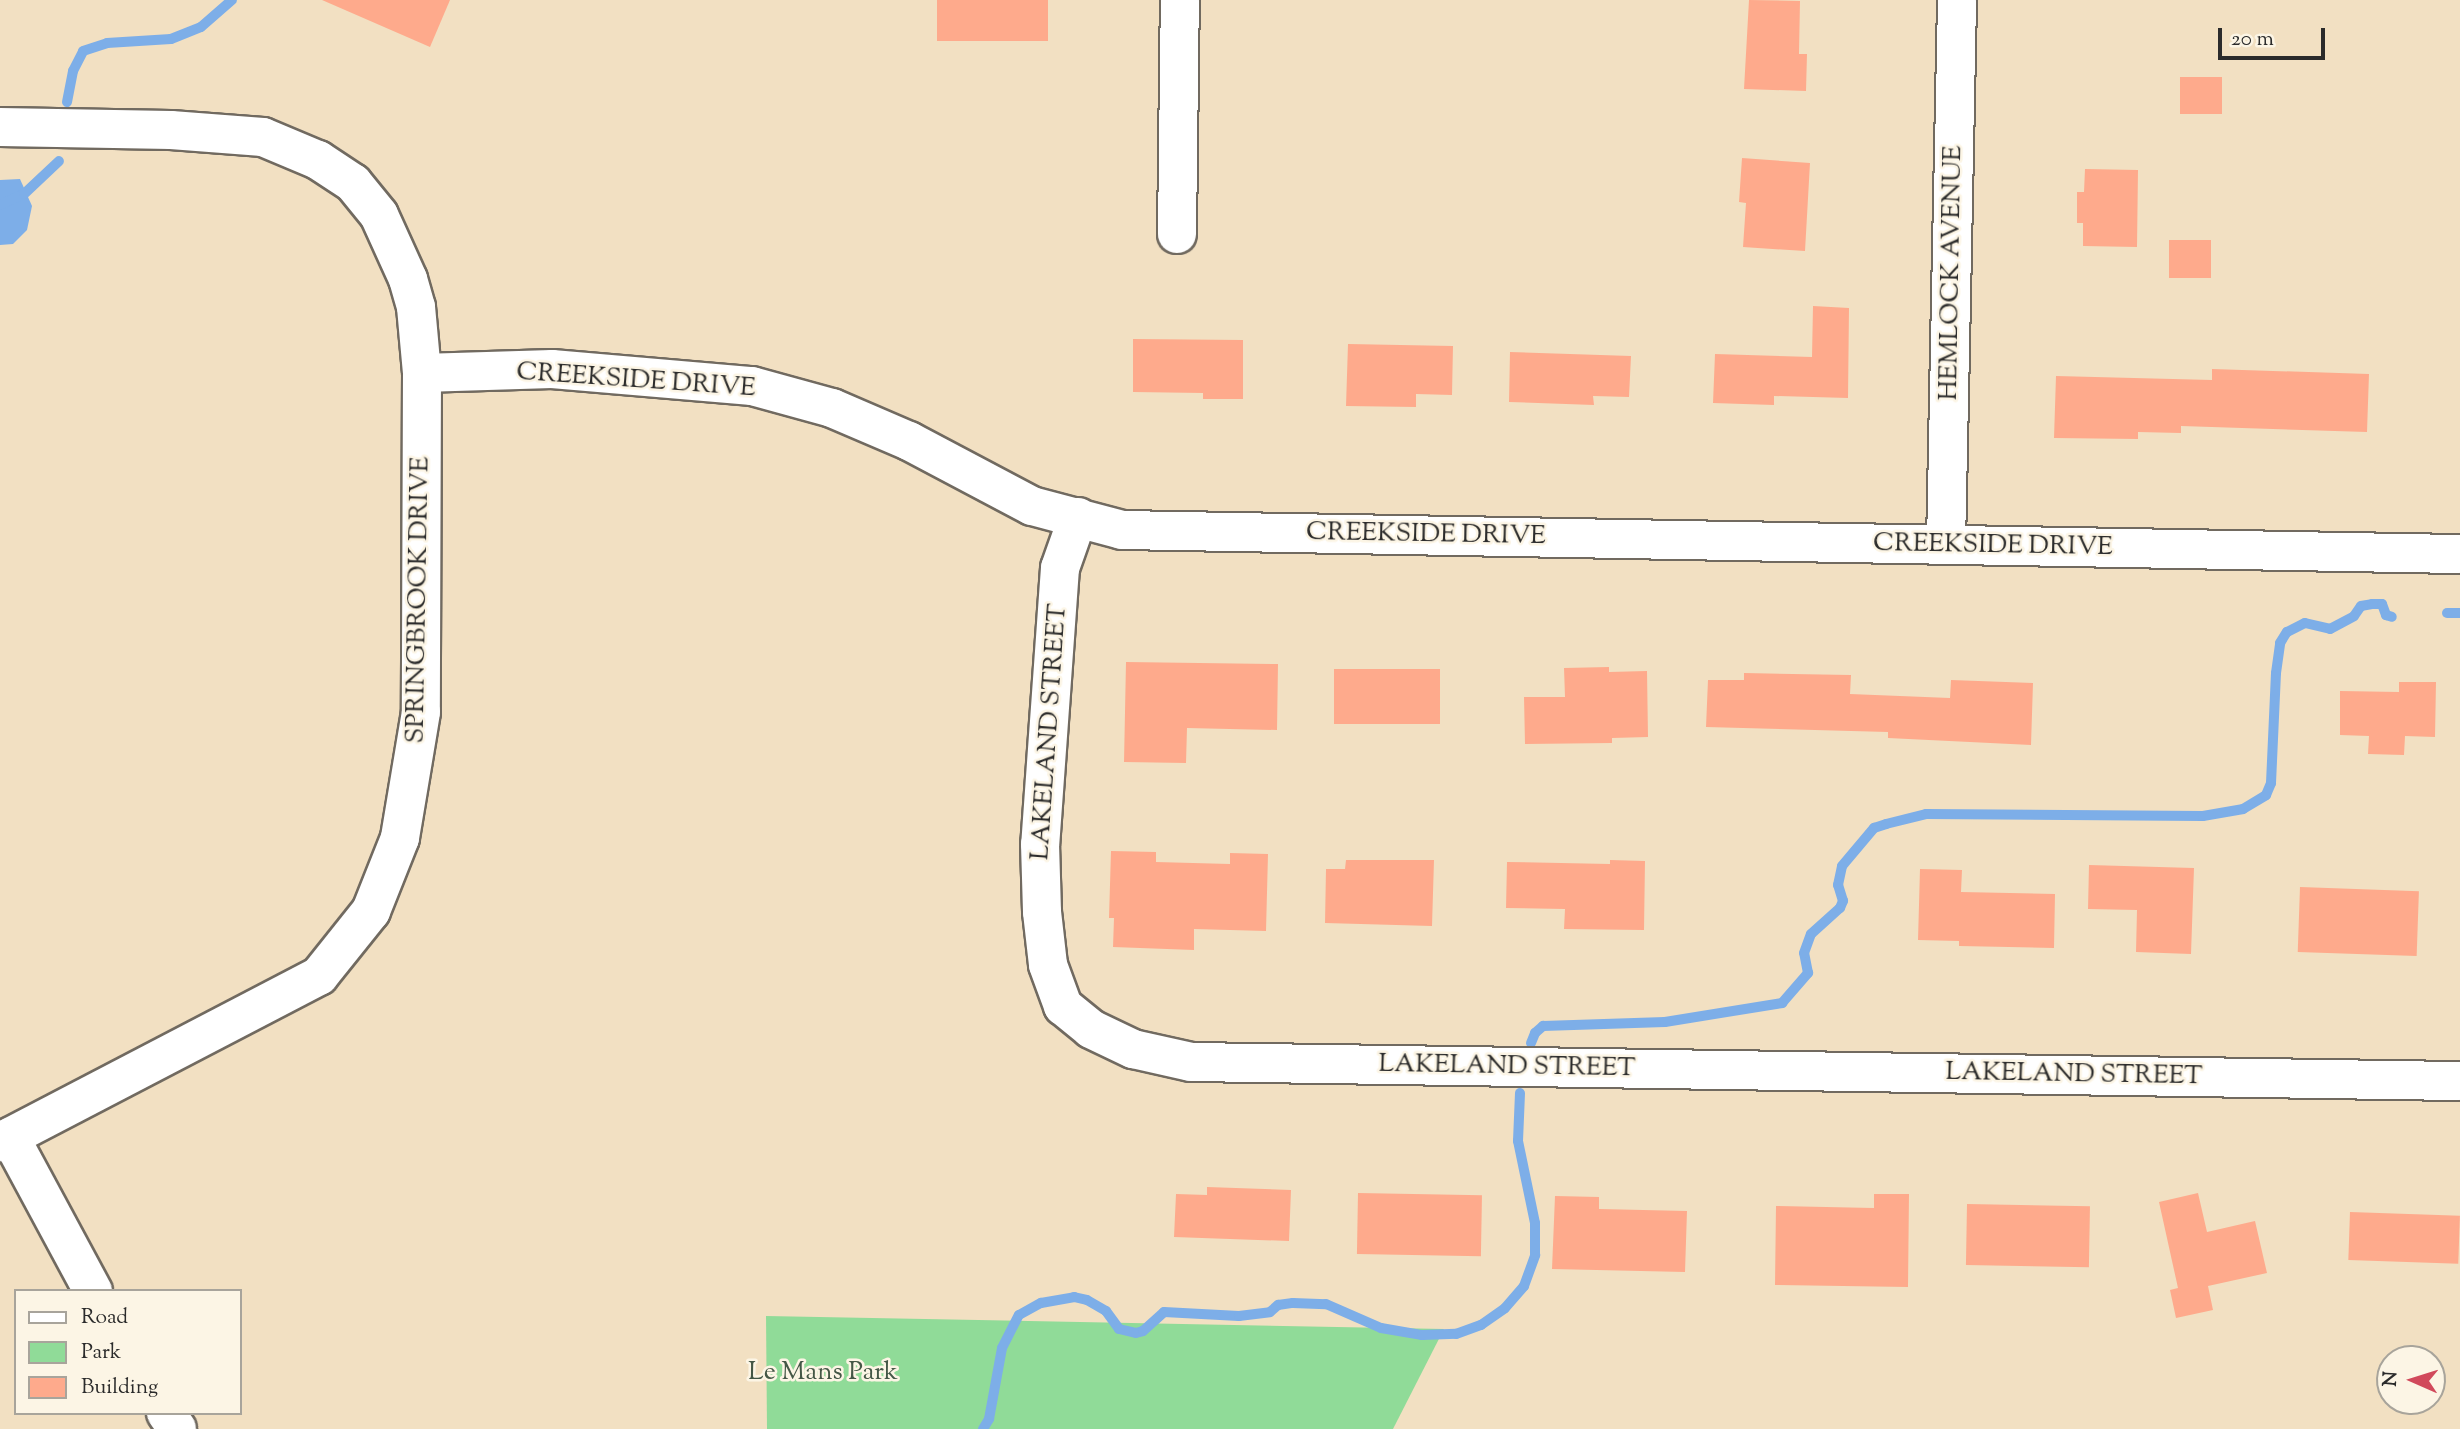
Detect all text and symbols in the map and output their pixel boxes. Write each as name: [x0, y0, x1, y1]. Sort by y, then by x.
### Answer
scale bar: [2222, 14, 2329, 58]
text: 20 m: [2231, 25, 2274, 55]
street label: HEMLOCK AVENUE: [1934, 145, 1970, 401]
street label: CREEKSIDE DRIVE: [515, 357, 757, 405]
street label: SPRINGBROOK DRIVE: [401, 456, 437, 744]
street label: CREEKSIDE DRIVE: [1306, 517, 1546, 553]
street label: CREEKSIDE DRIVE: [1873, 528, 2113, 564]
street label: LAKELAND STREET: [1025, 603, 1075, 861]
street label: LAKELAND STREET: [1378, 1049, 1636, 1085]
street label: LAKELAND STREET: [1945, 1057, 2203, 1093]
legend: [14, 1289, 242, 1415]
text: Road: [81, 1303, 128, 1333]
text: Park: [81, 1338, 121, 1368]
north arrow: [2376, 1345, 2446, 1415]
park label: Le Mans Park: [748, 1357, 898, 1389]
text: N: [2378, 1371, 2405, 1387]
text: Building: [81, 1373, 158, 1403]

